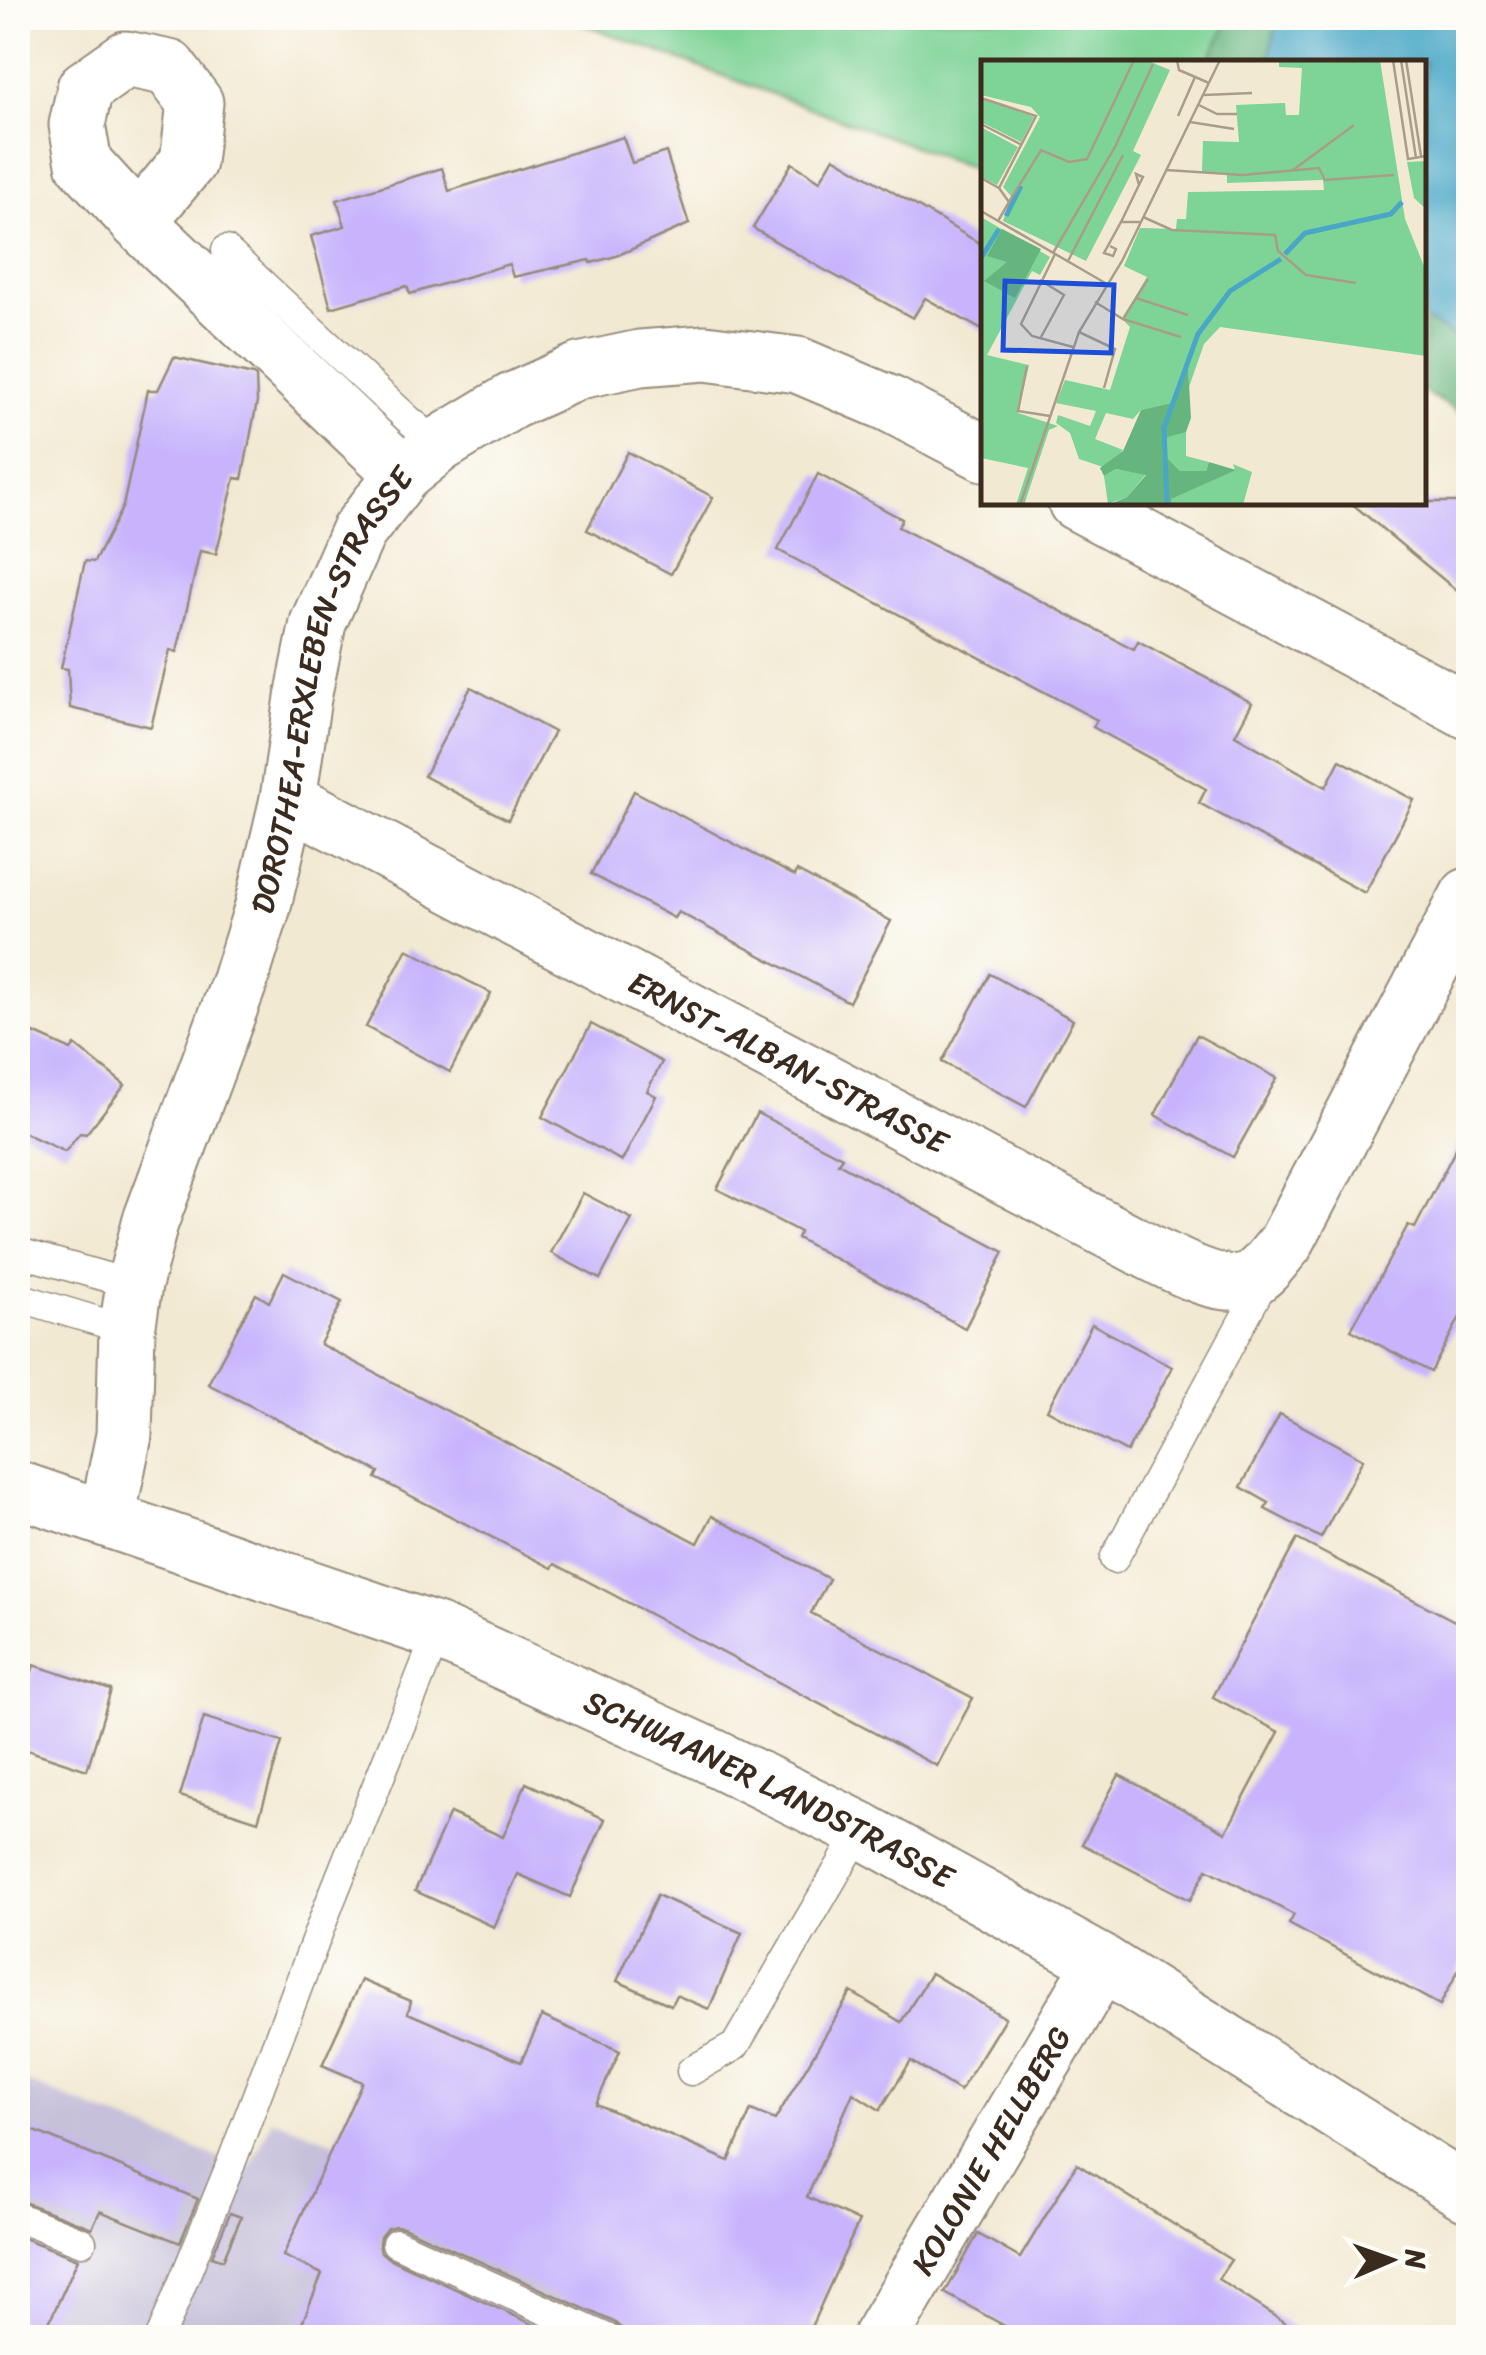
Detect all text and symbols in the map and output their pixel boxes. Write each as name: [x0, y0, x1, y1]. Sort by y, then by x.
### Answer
inset map: [981, 60, 1426, 505]
street label: DOROTHEA-ERXLEBEN-STRASSE: [234, 452, 429, 919]
street label: ERNST-ALBAN-STRASSE: [618, 954, 960, 1171]
street label: SCHWAANER LANDSTRASSE: [575, 1673, 967, 1906]
street label: KOLONIE HELLBERG: [895, 2015, 1087, 2286]
north arrow: [1341, 2210, 1441, 2310]
text: N: [1391, 2248, 1440, 2270]

